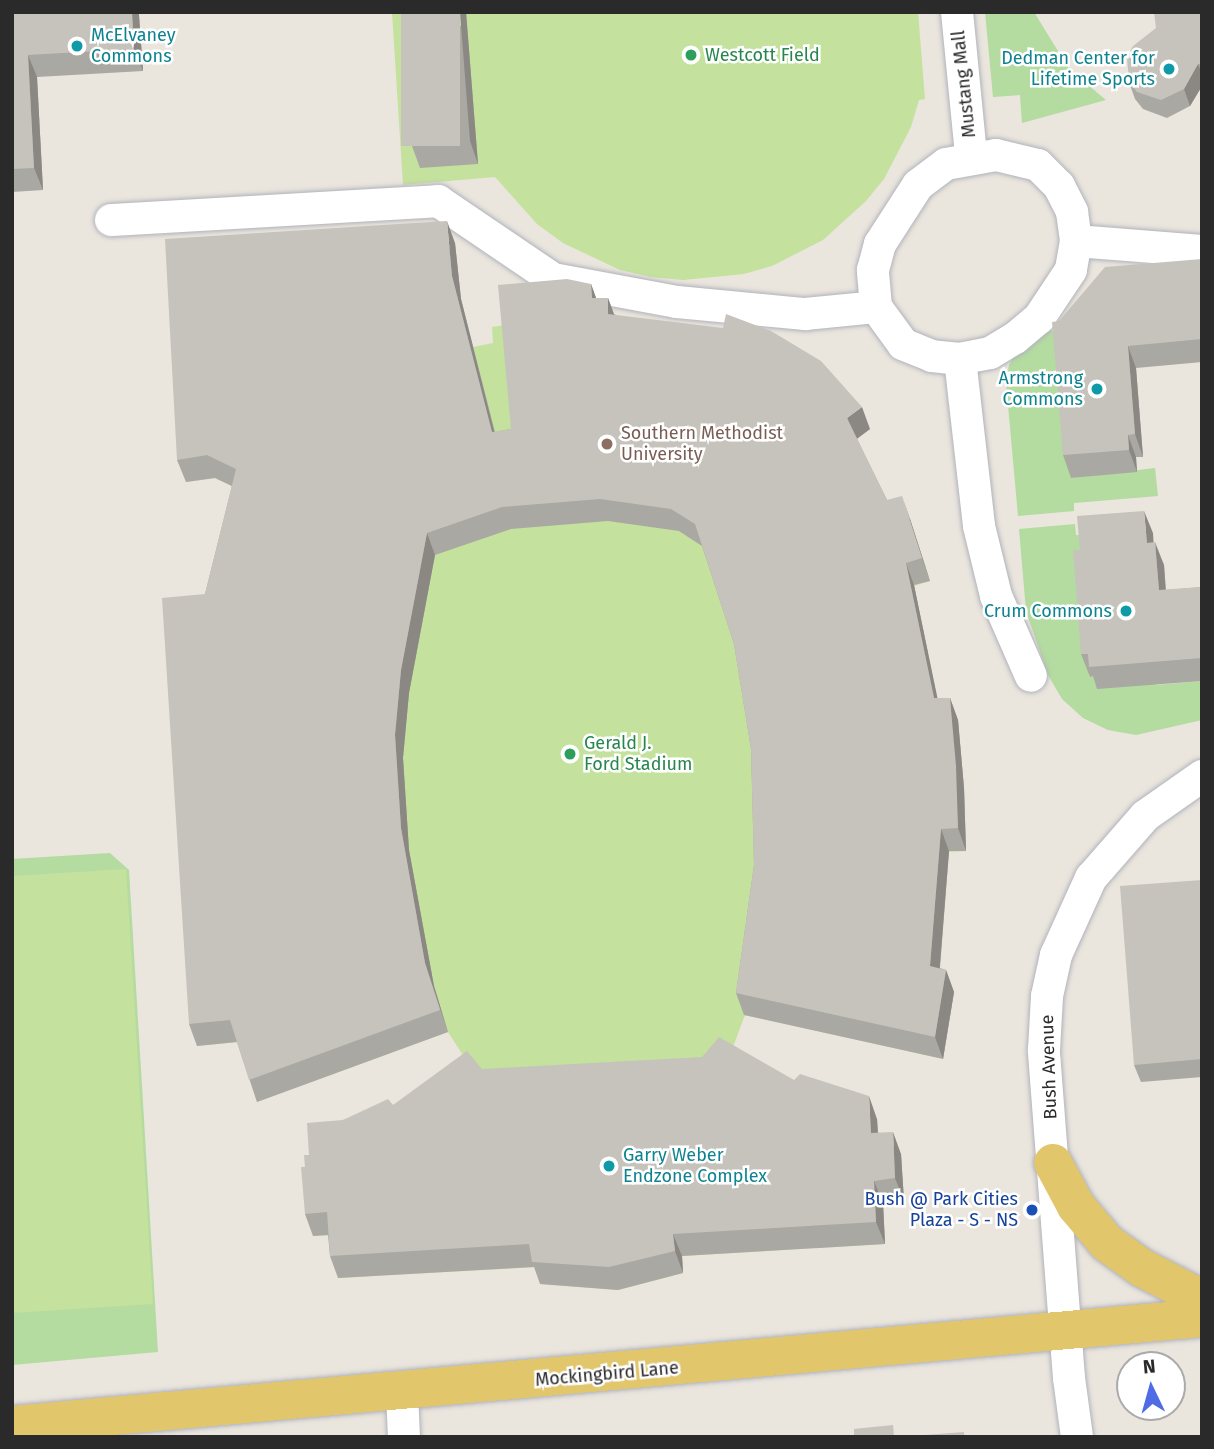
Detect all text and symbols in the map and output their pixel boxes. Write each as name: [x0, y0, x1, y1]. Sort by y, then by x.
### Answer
place label: McElvaney Commons: [91, 25, 176, 68]
street label: Mustang Mall: [948, 29, 980, 139]
marker: McElvaney Commons: [69, 38, 85, 54]
place label: Westcott Field: [705, 44, 820, 66]
marker: Westcott Field: [683, 47, 699, 63]
place label: Dedman Center for Lifetime Sports: [1001, 48, 1155, 90]
marker: Dedman Center for Lifetime Sports: [1161, 61, 1177, 77]
place label: Armstrong Commons: [999, 368, 1083, 410]
marker: Armstrong Commons: [1089, 381, 1105, 397]
place label: Southern Methodist University: [621, 423, 783, 466]
marker: Southern Methodist University: [599, 436, 615, 452]
place label: Crum Commons: [984, 600, 1112, 622]
marker: Crum Commons: [1118, 603, 1134, 619]
place label: Gerald J. Ford Stadium: [584, 733, 692, 776]
marker: Gerald J. Ford Stadium: [562, 746, 578, 762]
street label: Bush Avenue: [1036, 1014, 1062, 1120]
place label: Garry Weber Endzone Complex: [623, 1145, 767, 1188]
marker: Garry Weber Endzone Complex: [601, 1158, 617, 1174]
place label: Bush @ Park Cities Plaza - S - NS: [865, 1189, 1018, 1232]
marker: Bush @ Park Cities Plaza - S - NS: [1024, 1202, 1040, 1218]
north arrow: [1116, 1351, 1186, 1421]
text: N: [1142, 1355, 1157, 1379]
street label: Mockingbird Lane: [534, 1357, 680, 1391]

